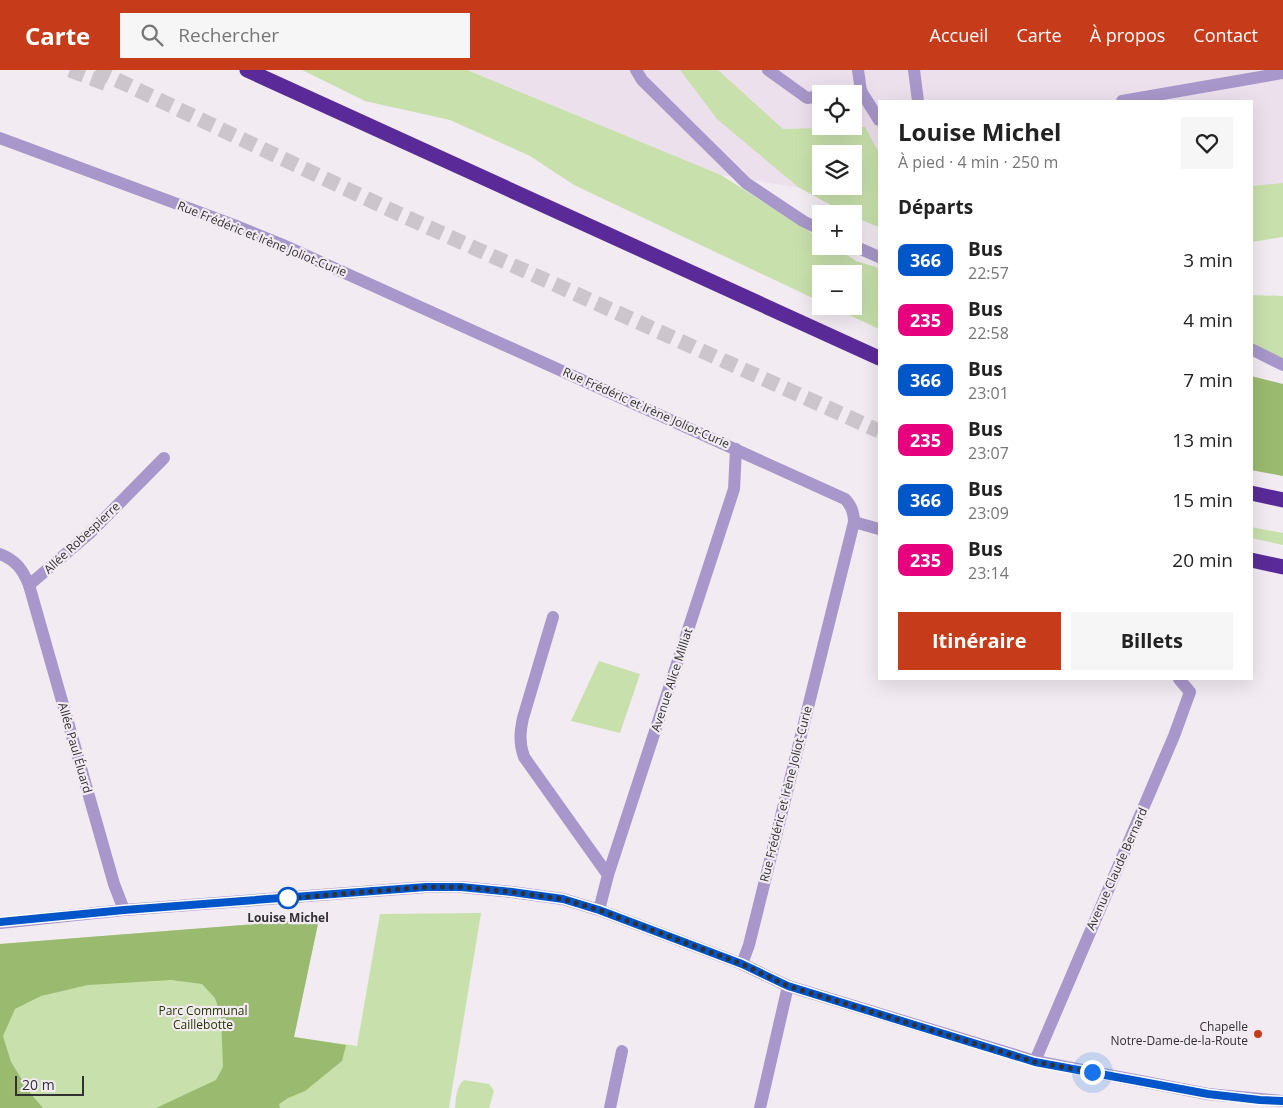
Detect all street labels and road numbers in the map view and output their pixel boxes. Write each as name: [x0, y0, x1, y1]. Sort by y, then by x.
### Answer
street label: Rue Frédéric et Irène Joliot-Curie: [175, 197, 350, 280]
street label: Rue Frédéric et Irène Joliot-Curie: [560, 363, 733, 452]
street label: Allée Robespierre: [40, 498, 124, 577]
street label: Avenue Alice Milliat: [647, 626, 696, 734]
street label: Allée Paul Éluard: [54, 701, 97, 795]
street label: Rue Frédéric et Irène Joliot-Curie: [755, 704, 816, 884]
street label: Avenue Claude Bernard: [1082, 805, 1151, 933]

